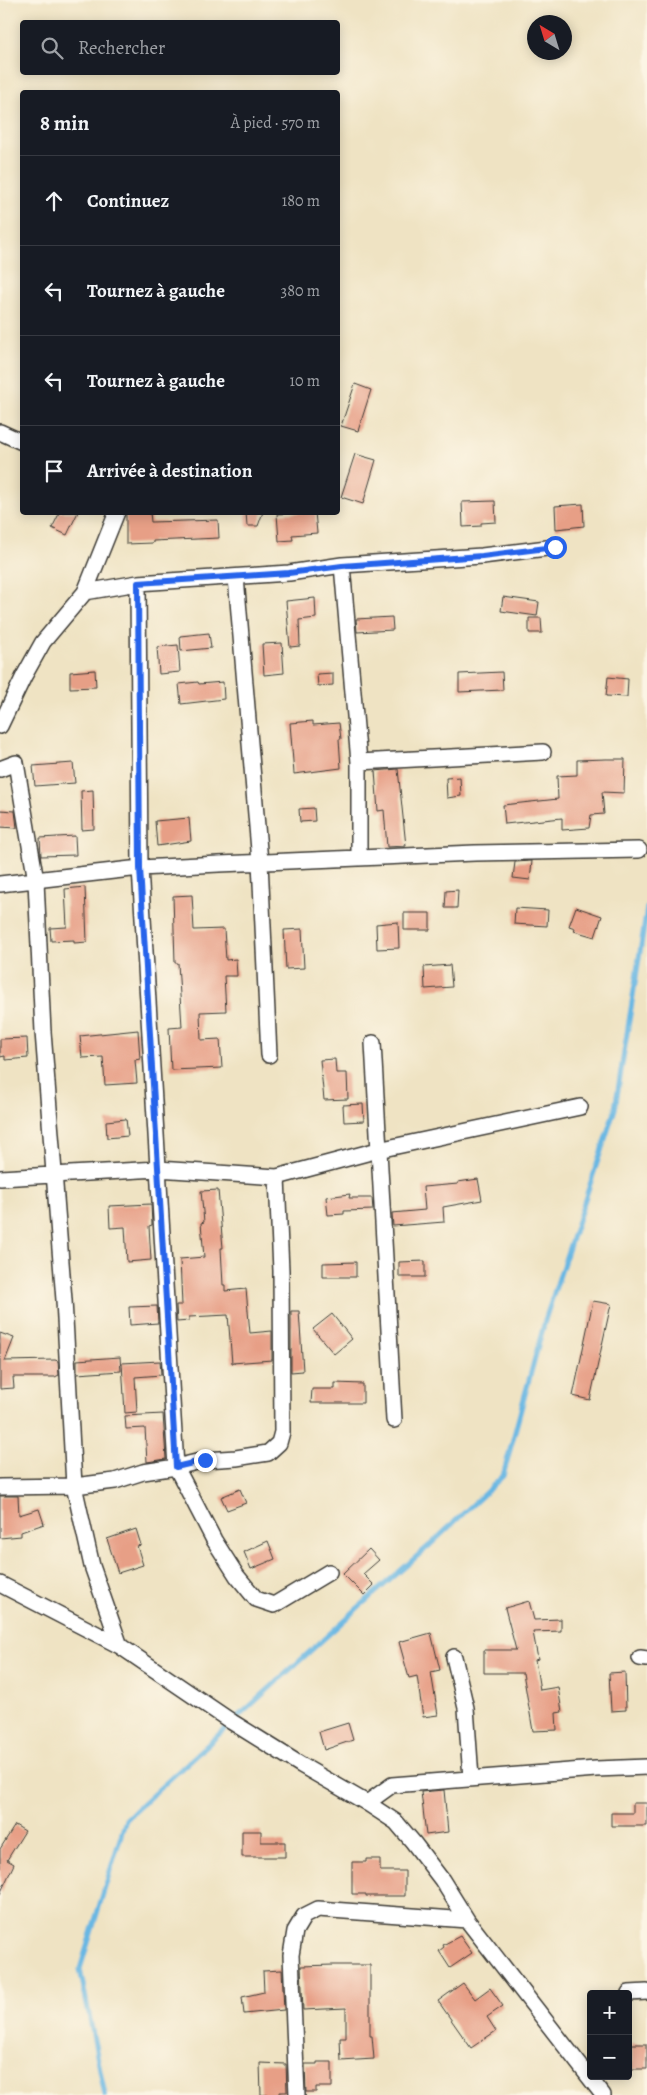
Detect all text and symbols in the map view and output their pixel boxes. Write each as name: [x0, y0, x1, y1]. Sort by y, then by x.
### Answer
north arrow: [527, 15, 572, 60]
search box: [20, 20, 340, 75]
icon: search: [38, 34, 66, 62]
text: Rechercher: [78, 35, 165, 61]
text: 8 min: [40, 109, 89, 137]
text: À pied · 570 m: [231, 112, 320, 134]
icon: ahead: [40, 187, 68, 215]
text: Continuez: [87, 188, 169, 214]
text: 180 m: [282, 190, 320, 212]
icon: left: [40, 277, 68, 305]
text: Tournez à gauche: [87, 278, 225, 304]
text: 380 m: [281, 280, 320, 302]
icon: left: [40, 367, 68, 395]
text: Tournez à gauche: [87, 368, 225, 394]
text: 10 m: [290, 370, 320, 392]
icon: arrive: [40, 457, 68, 485]
text: Arrivée à destination: [87, 458, 252, 484]
route start: [544, 536, 567, 559]
route end: [194, 1449, 217, 1472]
map controls: [587, 1990, 632, 2080]
button: +: [587, 1990, 632, 2035]
button: −: [587, 2035, 632, 2080]

